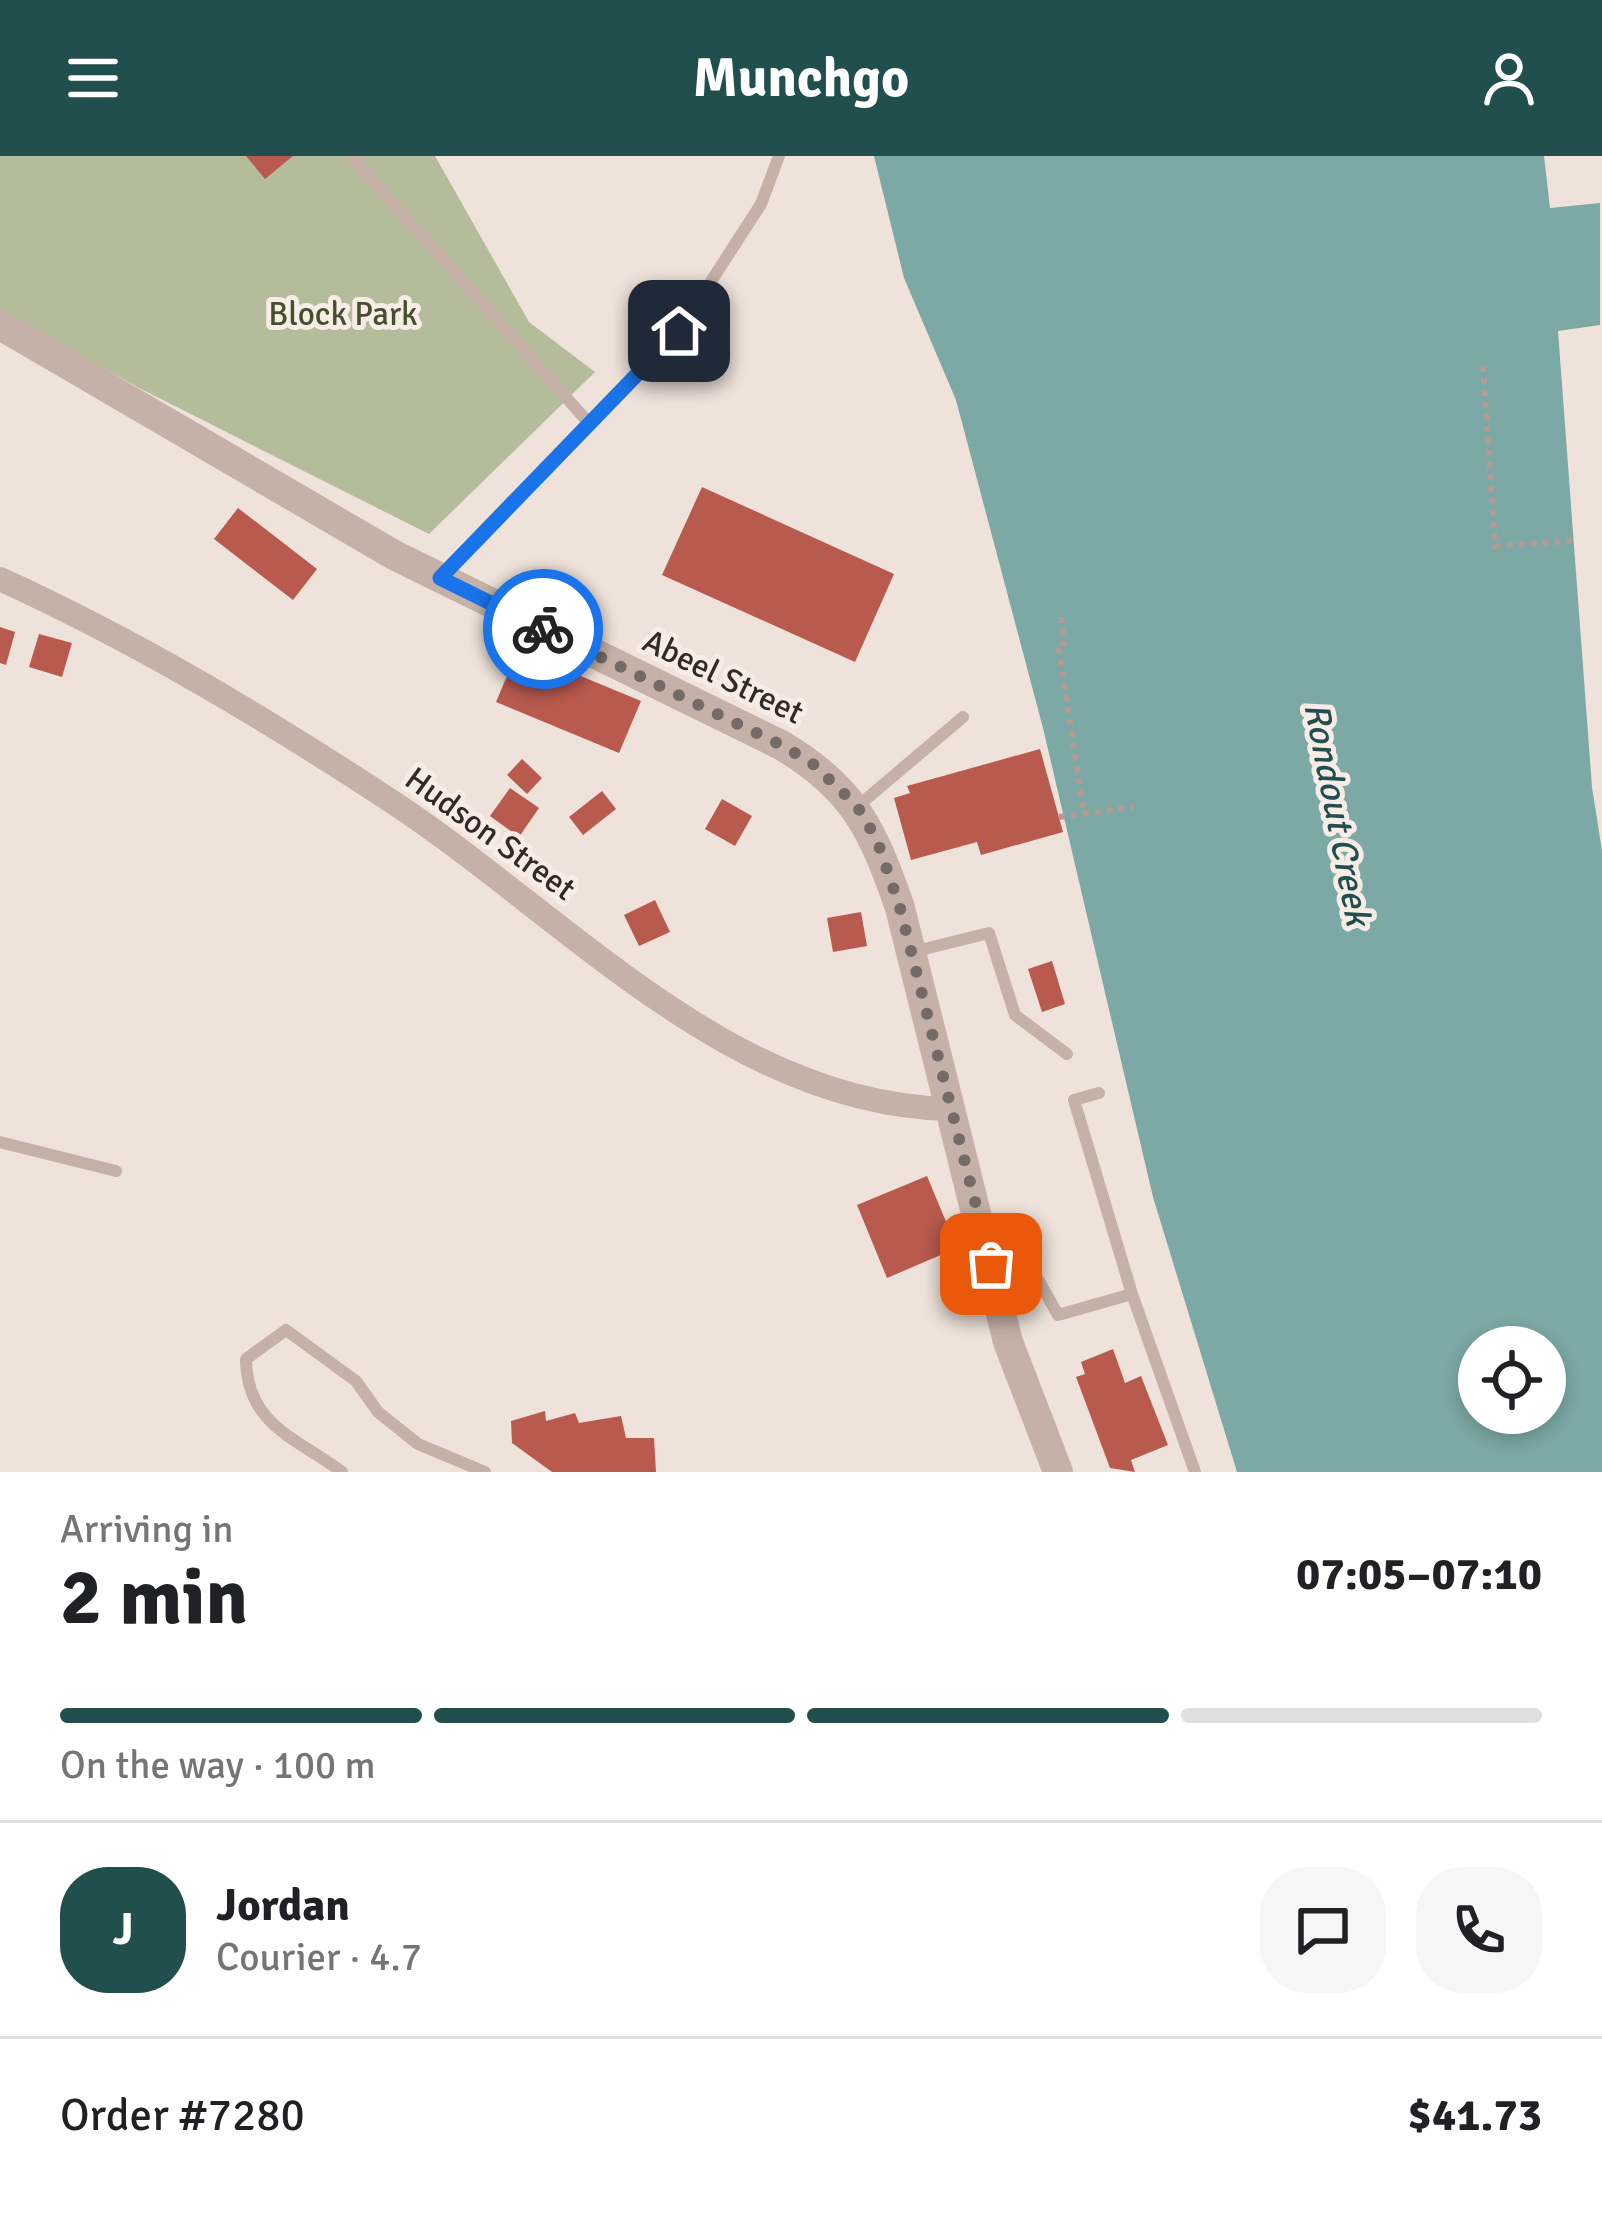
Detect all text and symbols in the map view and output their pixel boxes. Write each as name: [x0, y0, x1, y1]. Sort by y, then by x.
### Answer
icon: menu: [60, 45, 126, 111]
text: Munchgo: [693, 45, 909, 112]
icon: person: [1476, 45, 1542, 111]
pin: [628, 280, 730, 382]
park label: Block Park: [268, 294, 418, 335]
icon: home: [646, 298, 712, 364]
courier: [483, 569, 603, 689]
icon: bike: [510, 596, 576, 662]
street label: Abeel Street: [636, 621, 810, 733]
water label: Rondout Creek: [1293, 699, 1381, 932]
street label: Hudson Street: [397, 758, 583, 910]
pin: [940, 1213, 1042, 1315]
icon: bag: [958, 1231, 1024, 1297]
map controls: [1458, 1326, 1566, 1434]
button: locate: [1458, 1326, 1566, 1434]
text: Arriving in: [60, 1505, 234, 1553]
text: 07:05–07:10: [1296, 1547, 1542, 1602]
text: 2 min: [60, 1550, 248, 1646]
text: On the way · 100 m: [60, 1741, 376, 1789]
button: chat: [1260, 1867, 1386, 1993]
button: phone: [1416, 1867, 1542, 1993]
text: Jordan: [216, 1878, 350, 1933]
text: J: [112, 1902, 134, 1957]
text: Courier · 4.7: [216, 1933, 422, 1981]
text: Order #7280: [60, 2088, 305, 2143]
text: $41.73: [1408, 2088, 1542, 2143]

